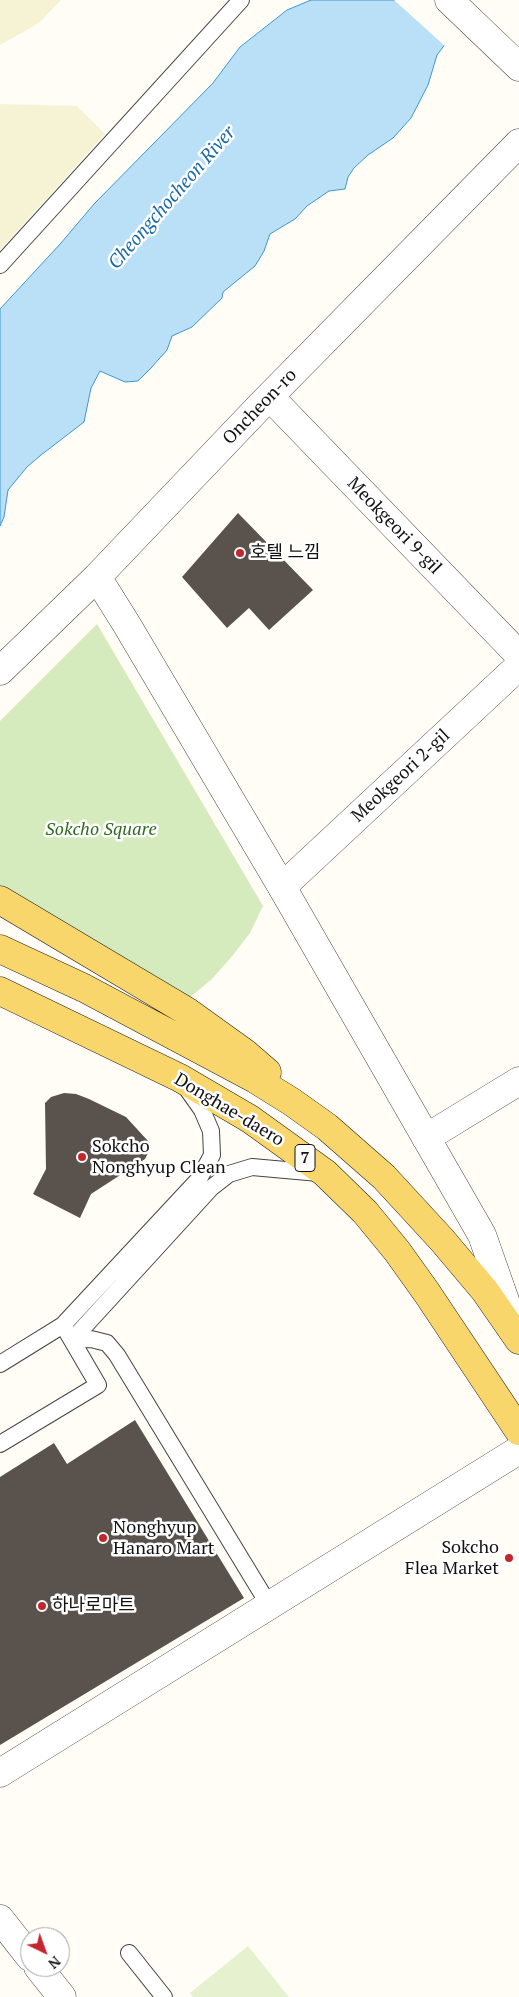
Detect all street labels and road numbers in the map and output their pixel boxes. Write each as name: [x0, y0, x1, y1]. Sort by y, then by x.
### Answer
street label: Oncheon-ro: [218, 365, 302, 449]
street label: Meokgeori 9-gil: [342, 473, 446, 579]
street label: Meokgeori 2-gil: [347, 725, 455, 827]
street label: Donghae-daero: [170, 1069, 288, 1151]
road number: 7: [295, 1144, 315, 1172]

